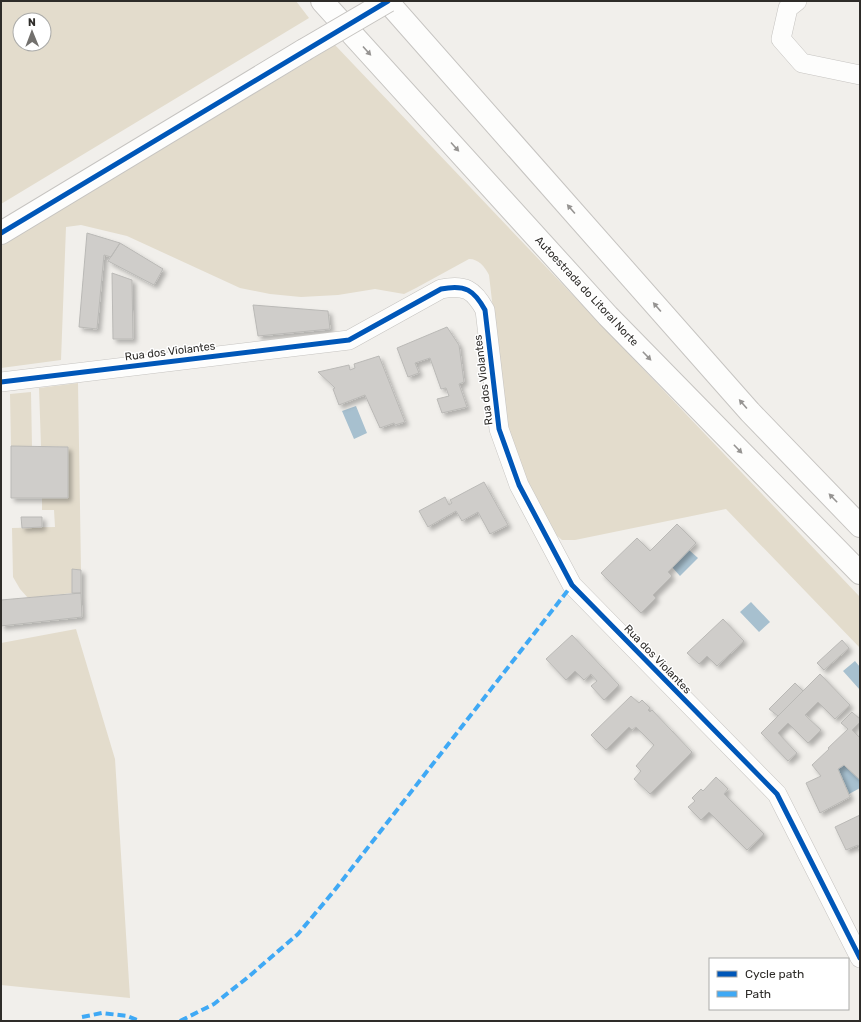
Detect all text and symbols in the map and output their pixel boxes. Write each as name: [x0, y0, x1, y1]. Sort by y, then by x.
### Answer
north arrow: [12, 12, 52, 52]
text: N: [28, 16, 36, 29]
one-way arrow: [363, 45, 372, 56]
one-way arrow: [450, 142, 460, 152]
one-way arrow: [567, 204, 576, 215]
street label: Autoestrada do Litoral Norte: [532, 234, 641, 349]
one-way arrow: [653, 301, 662, 312]
street label: Rua dos Violantes: [471, 334, 495, 426]
street label: Rua dos Violantes: [124, 339, 216, 363]
one-way arrow: [642, 351, 652, 361]
one-way arrow: [739, 399, 748, 409]
one-way arrow: [733, 444, 743, 454]
one-way arrow: [828, 493, 838, 503]
street label: Rua dos Violantes: [621, 622, 694, 697]
legend: [709, 958, 849, 1010]
text: Cycle path: [745, 967, 804, 981]
text: Path: [745, 987, 771, 1001]

